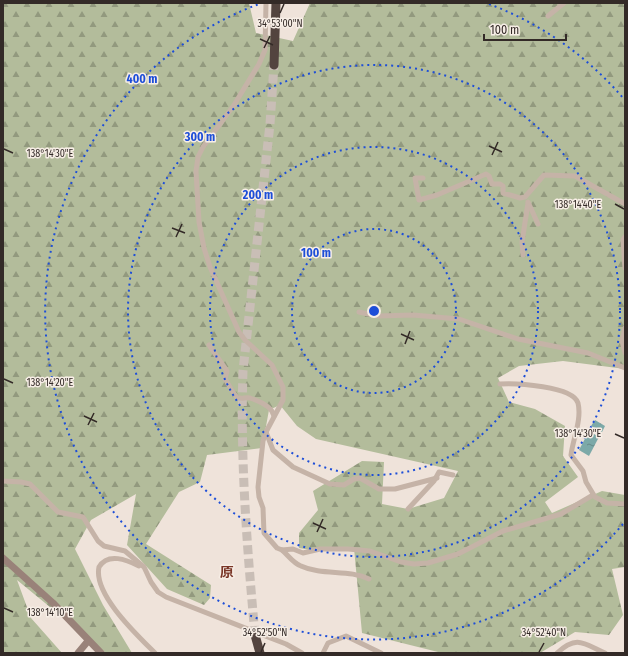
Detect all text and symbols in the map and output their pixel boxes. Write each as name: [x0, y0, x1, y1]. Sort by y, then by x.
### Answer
scale bar: [484, 16, 566, 42]
text: 34°53'00"N: [257, 18, 303, 30]
text: 100 m: [490, 23, 519, 37]
text: 400 m: [127, 72, 157, 86]
text: 300 m: [184, 130, 215, 144]
text: 138°14'30"E: [27, 148, 74, 160]
text: 200 m: [242, 188, 273, 202]
text: 138°14'40"E: [555, 199, 601, 211]
text: 100 m: [301, 246, 331, 260]
centre of rings: [367, 304, 381, 318]
text: 138°14'20"E: [27, 377, 73, 389]
text: 138°14'30"E: [555, 428, 602, 440]
district label: 原: [220, 564, 234, 581]
text: 138°14'10"E: [27, 607, 73, 619]
text: 34°52'50"N: [243, 627, 287, 639]
text: 34°52'40"N: [522, 627, 566, 639]

